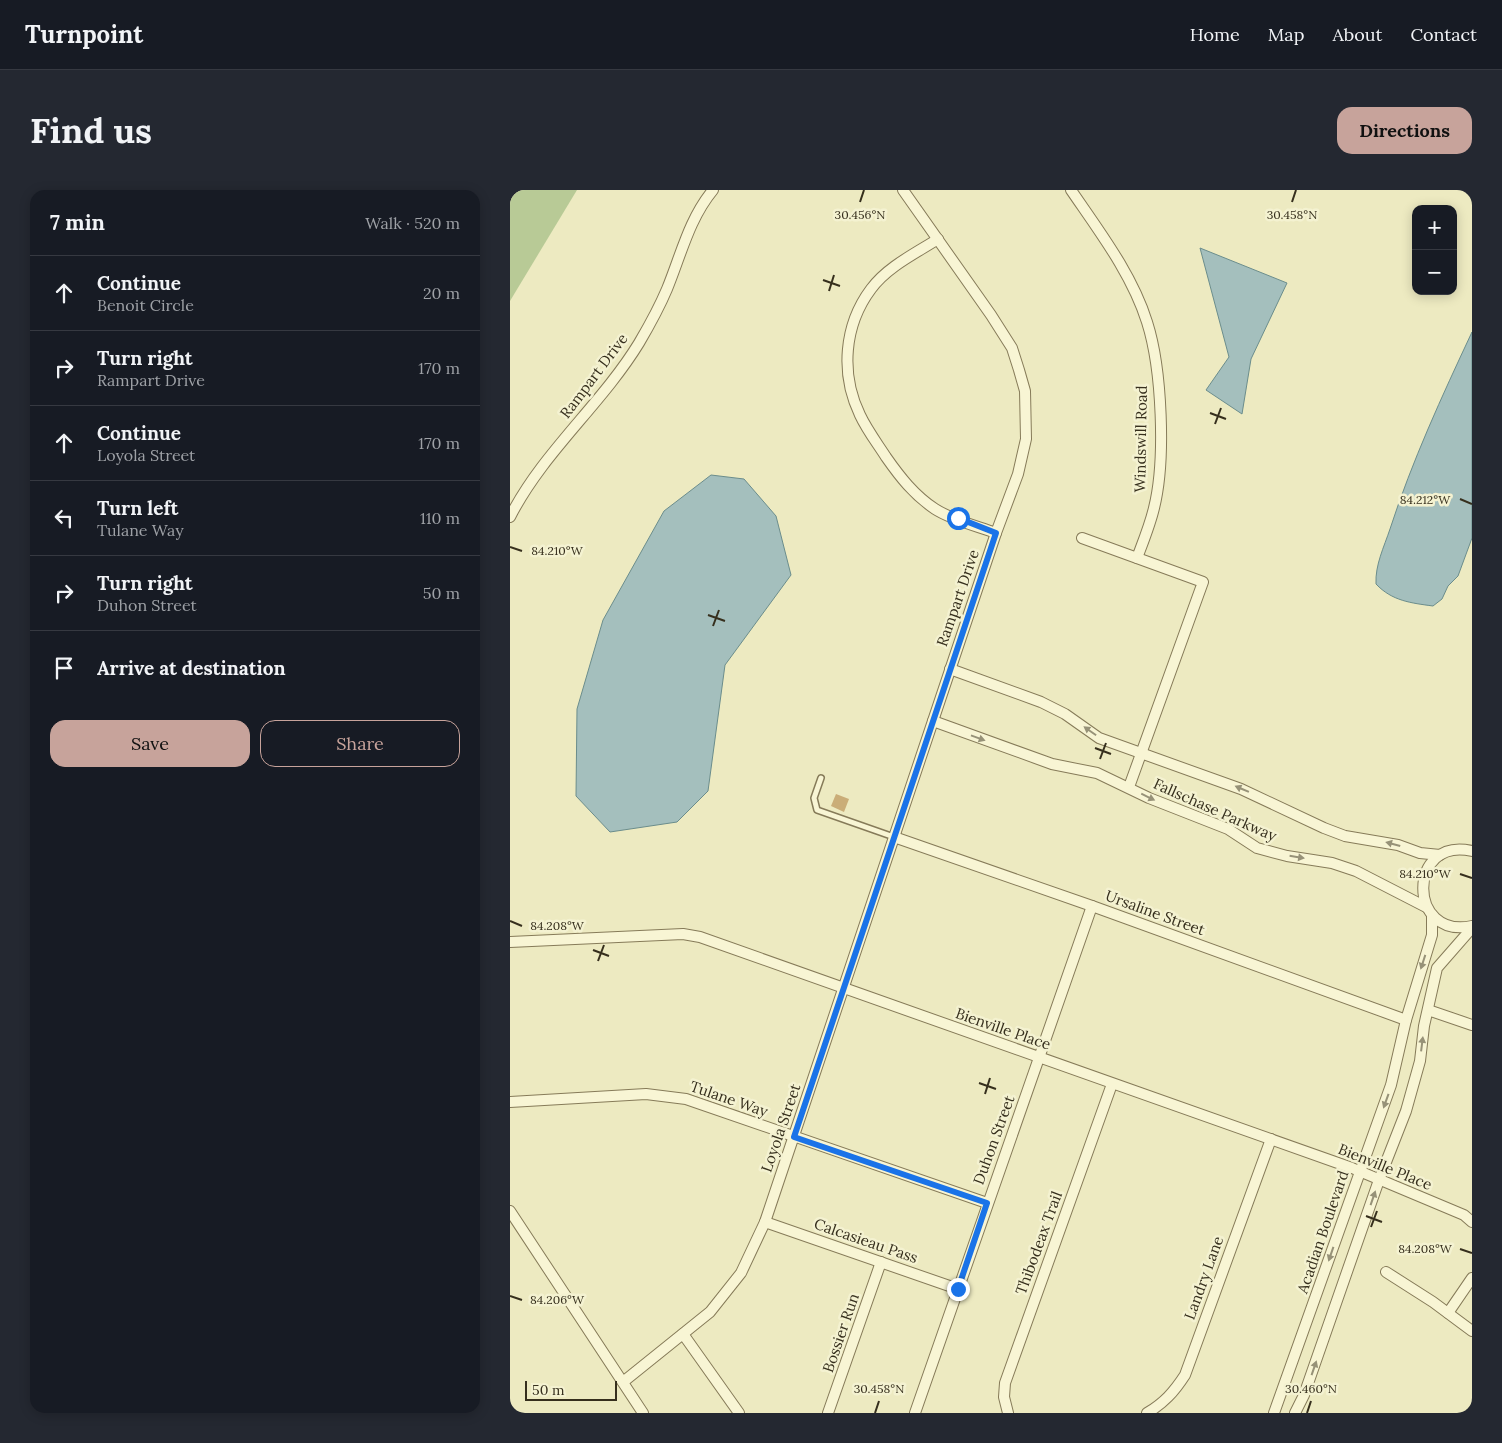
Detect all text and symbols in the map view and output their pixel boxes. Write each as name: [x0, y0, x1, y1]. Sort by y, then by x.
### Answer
text: Turnpoint: [25, 19, 143, 50]
text: Home: [1190, 23, 1240, 46]
text: Map: [1268, 23, 1304, 46]
text: About: [1332, 23, 1382, 46]
text: Contact: [1410, 23, 1477, 46]
button: Directions: [1337, 107, 1472, 154]
text: Find us: [30, 108, 152, 153]
map controls: [1412, 205, 1457, 295]
button: +: [1412, 205, 1457, 250]
text: 30.456°N: [835, 207, 885, 222]
text: 30.458°N: [1267, 207, 1317, 222]
text: 7 min: [50, 209, 105, 236]
text: Walk · 520 m: [365, 213, 460, 233]
button: −: [1412, 250, 1457, 295]
text: Continue: [97, 271, 181, 295]
icon: ahead: [50, 279, 78, 307]
text: 20 m: [423, 283, 460, 303]
text: Benoit Circle: [97, 295, 194, 315]
street label: Rampart Drive: [556, 330, 632, 422]
text: Turn right: [97, 346, 193, 370]
icon: right: [50, 354, 78, 382]
text: 170 m: [418, 358, 460, 378]
text: Rampart Drive: [97, 370, 205, 390]
street label: Windswill Road: [1130, 385, 1151, 493]
text: Continue: [97, 421, 181, 445]
icon: ahead: [50, 429, 78, 457]
text: 170 m: [418, 433, 460, 453]
text: Loyola Street: [97, 445, 195, 465]
text: 84.212°W: [1400, 492, 1451, 507]
text: Turn left: [97, 496, 178, 520]
icon: left: [50, 504, 78, 532]
route start: [947, 507, 970, 530]
text: 110 m: [420, 508, 460, 528]
text: Tulane Way: [97, 520, 184, 540]
text: 84.210°W: [531, 543, 584, 558]
street label: Rampart Drive: [932, 547, 983, 649]
text: Turn right: [97, 571, 193, 595]
icon: right: [50, 579, 78, 607]
text: 50 m: [423, 583, 460, 603]
text: Duhon Street: [97, 595, 197, 615]
icon: arrive: [50, 654, 78, 682]
text: Arrive at destination: [97, 656, 286, 680]
button: Save: [50, 720, 250, 767]
button: Share: [260, 720, 460, 767]
one-way arrow: [1083, 726, 1097, 736]
one-way arrow: [971, 735, 986, 742]
street label: Fallschase Parkway: [1151, 774, 1280, 845]
one-way arrow: [1235, 785, 1249, 793]
one-way arrow: [1141, 793, 1155, 801]
one-way arrow: [1386, 840, 1401, 848]
one-way arrow: [1290, 854, 1306, 862]
text: 84.210°W: [1399, 866, 1452, 881]
street label: Ursaline Street: [1103, 886, 1208, 939]
text: 84.208°W: [530, 918, 585, 933]
one-way arrow: [1419, 955, 1427, 970]
street label: Bienville Place: [953, 1003, 1053, 1054]
one-way arrow: [1418, 1036, 1426, 1052]
street label: Tulane Way: [688, 1076, 771, 1121]
street label: Loyola Street: [757, 1081, 805, 1175]
street label: Duhon Street: [969, 1092, 1019, 1187]
one-way arrow: [1381, 1094, 1389, 1109]
street label: Bienville Place: [1336, 1139, 1435, 1194]
street label: Acadian Boulevard: [1292, 1168, 1352, 1297]
street label: Thibodeax Trail: [1011, 1188, 1066, 1297]
one-way arrow: [1369, 1190, 1377, 1205]
street label: Calcasieau Pass: [812, 1214, 921, 1267]
street label: Landry Lane: [1180, 1234, 1227, 1322]
text: 84.208°W: [1398, 1241, 1453, 1256]
one-way arrow: [1327, 1247, 1334, 1262]
route end: [947, 1278, 970, 1301]
street label: Bossier Run: [818, 1291, 863, 1375]
text: 84.206°W: [530, 1292, 585, 1307]
one-way arrow: [1310, 1360, 1318, 1375]
scale bar: [525, 1378, 618, 1401]
text: 50 m: [532, 1381, 565, 1399]
text: 30.458°N: [854, 1381, 904, 1396]
text: 30.460°N: [1285, 1381, 1337, 1396]

